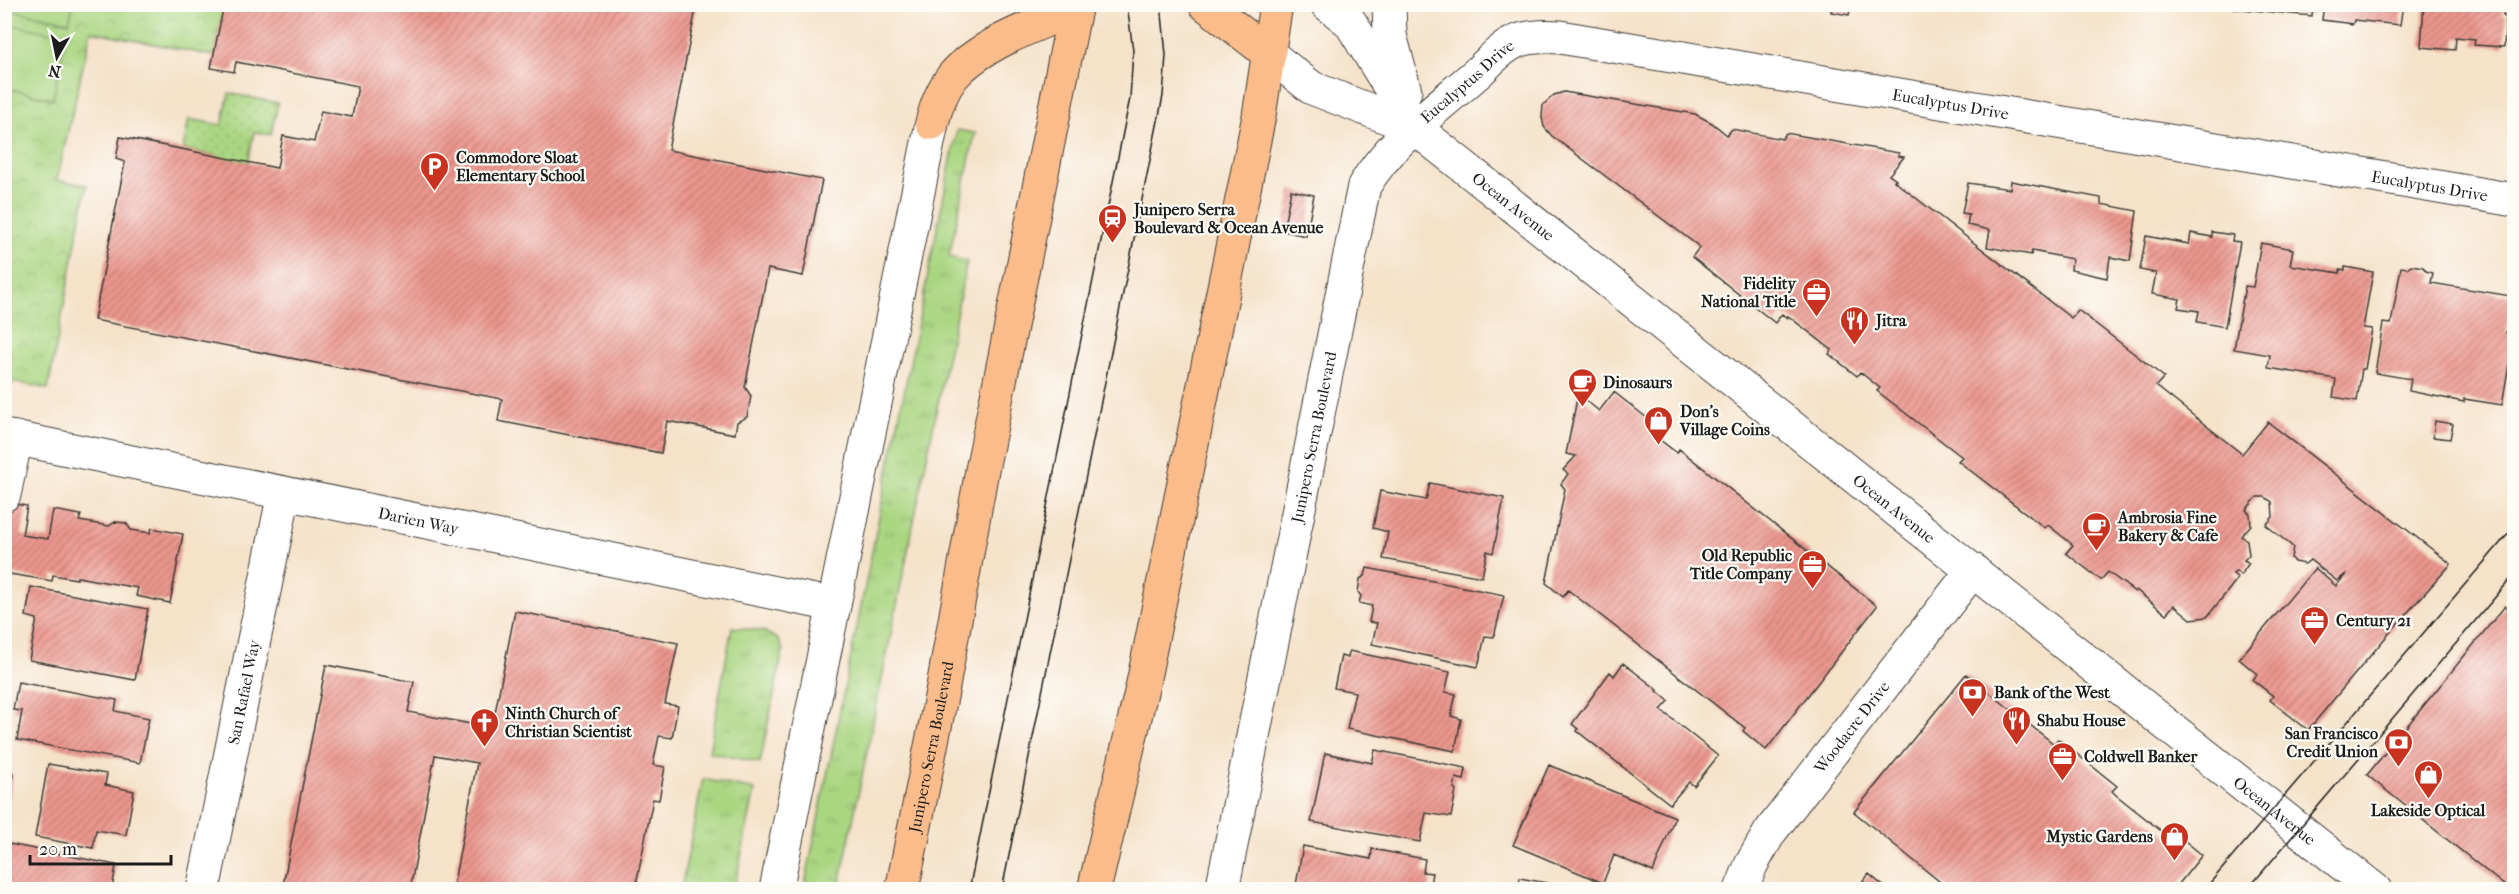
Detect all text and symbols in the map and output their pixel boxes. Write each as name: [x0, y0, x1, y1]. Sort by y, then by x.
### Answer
north arrow: [27, 27, 87, 87]
street label: Eucalyptus Drive: [1416, 35, 1517, 127]
text: N: [46, 61, 62, 82]
street label: Eucalyptus Drive: [1891, 84, 2010, 123]
place label: Commodore Sloat Elementary School: [456, 148, 585, 186]
parking icon: Commodore Sloat Elementary School: [419, 150, 451, 192]
street label: Eucalyptus Drive: [2370, 166, 2489, 205]
street label: Ocean Avenue: [1469, 168, 1558, 245]
place label: Junipero Serra Boulevard & Ocean Avenue: [1132, 200, 1324, 237]
station icon: Junipero Serra Boulevard & Ocean Avenue: [1097, 202, 1129, 244]
place label: Fidelity National Title: [1701, 274, 1797, 311]
office icon: Fidelity National Title: [1801, 276, 1833, 318]
restaurant icon: Jitra: [1839, 304, 1871, 346]
place label: Jitra: [1874, 311, 1907, 331]
street label: Junipero Serra Boulevard: [1286, 349, 1340, 526]
cafe icon: Dinosaurs: [1566, 366, 1598, 408]
place label: Dinosaurs: [1603, 373, 1672, 392]
place label: Don's Village Coins: [1679, 402, 1770, 440]
shop icon: Don's Village Coins: [1643, 404, 1675, 446]
street label: Ocean Avenue: [1849, 470, 1939, 547]
street label: Darien Way: [376, 503, 461, 538]
place label: Ambrosia Fine Bakery & Cafe: [2117, 508, 2218, 546]
cafe icon: Ambrosia Fine Bakery & Cafe: [2081, 510, 2113, 552]
place label: Old Republic Title Company: [1689, 546, 1793, 584]
office icon: Old Republic Title Company: [1797, 548, 1829, 590]
office icon: Century 21: [2299, 604, 2331, 646]
place label: Century 21: [2336, 611, 2412, 631]
street label: San Rafael Way: [223, 638, 263, 746]
street label: Junipero Serra Boulevard: [904, 659, 957, 836]
bank icon: Bank of the West: [1957, 676, 1989, 718]
street label: Woodacre Drive: [1809, 677, 1893, 777]
place label: Bank of the West: [1994, 683, 2110, 702]
place label: Ninth Church of Christian Scientist: [505, 704, 632, 741]
restaurant icon: Shabu House: [2000, 704, 2032, 746]
church icon: Ninth Church of Christian Scientist: [468, 706, 500, 748]
place label: Shabu House: [2037, 711, 2126, 730]
place label: San Francisco Credit Union: [2285, 724, 2379, 761]
bank icon: San Francisco Credit Union: [2383, 726, 2415, 768]
office icon: Coldwell Banker: [2047, 740, 2079, 782]
place label: Coldwell Banker: [2084, 747, 2198, 766]
shop icon: Lakeside Optical: [2412, 758, 2444, 800]
street label: Ocean Avenue: [2230, 772, 2320, 849]
place label: Lakeside Optical: [2371, 801, 2486, 821]
shop icon: Mystic Gardens: [2158, 820, 2190, 862]
place label: Mystic Gardens: [2045, 827, 2153, 847]
scale bar: [30, 828, 171, 866]
text: 20 m: [39, 839, 77, 860]

